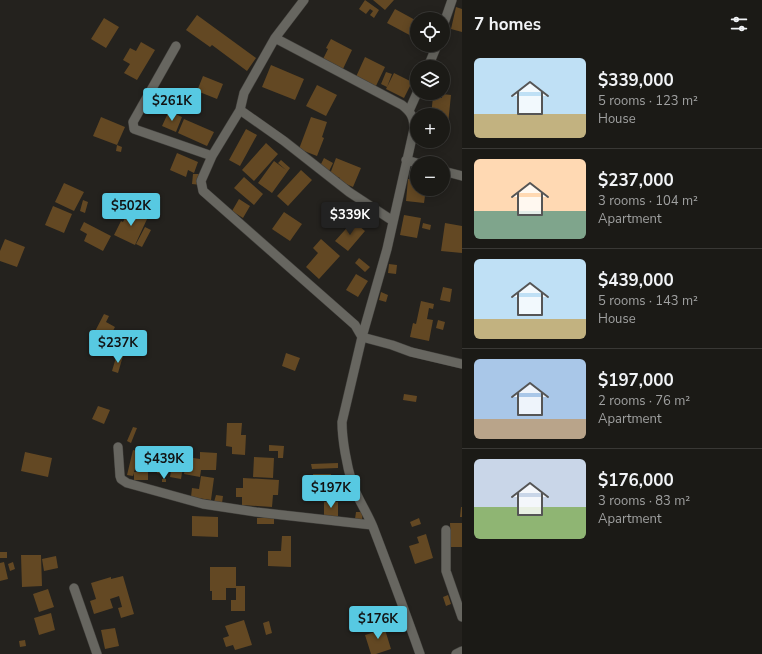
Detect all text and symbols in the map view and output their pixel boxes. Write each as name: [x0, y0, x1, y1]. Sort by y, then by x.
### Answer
map controls: [410, 12, 450, 196]
button: locate: [410, 12, 450, 52]
text: 7 homes: [474, 13, 541, 36]
icon: filters: [728, 13, 750, 35]
button: layers: [410, 60, 450, 100]
text: $339,000: [598, 69, 674, 92]
icon: home: [506, 74, 554, 122]
pin: $261K: [144, 88, 200, 122]
text: $261K: [152, 92, 192, 110]
text: 5 rooms · 123 m²: [598, 92, 698, 110]
button: +: [410, 108, 450, 148]
text: House: [598, 110, 636, 128]
button: −: [410, 156, 450, 196]
text: $237,000: [598, 169, 674, 192]
icon: home: [506, 175, 554, 223]
text: 3 rooms · 104 m²: [598, 192, 698, 210]
pin: $502K: [103, 193, 159, 227]
text: $502K: [111, 197, 151, 215]
pin: $339K: [322, 202, 378, 236]
text: $339K: [330, 206, 370, 224]
text: Apartment: [598, 210, 661, 228]
text: $439,000: [598, 269, 674, 292]
icon: home: [506, 275, 554, 323]
text: 5 rooms · 143 m²: [598, 292, 698, 310]
text: House: [598, 310, 636, 328]
pin: $237K: [90, 330, 146, 364]
text: $237K: [98, 334, 138, 352]
text: $197,000: [598, 369, 674, 392]
icon: home: [506, 375, 554, 423]
text: 2 rooms · 76 m²: [598, 392, 690, 410]
text: Apartment: [598, 410, 661, 428]
pin: $439K: [136, 446, 192, 480]
text: $439K: [144, 450, 184, 468]
text: $176,000: [598, 469, 674, 492]
pin: $197K: [303, 475, 359, 509]
icon: home: [506, 475, 554, 523]
text: $197K: [311, 479, 351, 497]
text: 3 rooms · 83 m²: [598, 492, 690, 510]
text: Apartment: [598, 510, 661, 528]
pin: $176K: [350, 606, 406, 640]
text: $176K: [358, 610, 398, 628]

